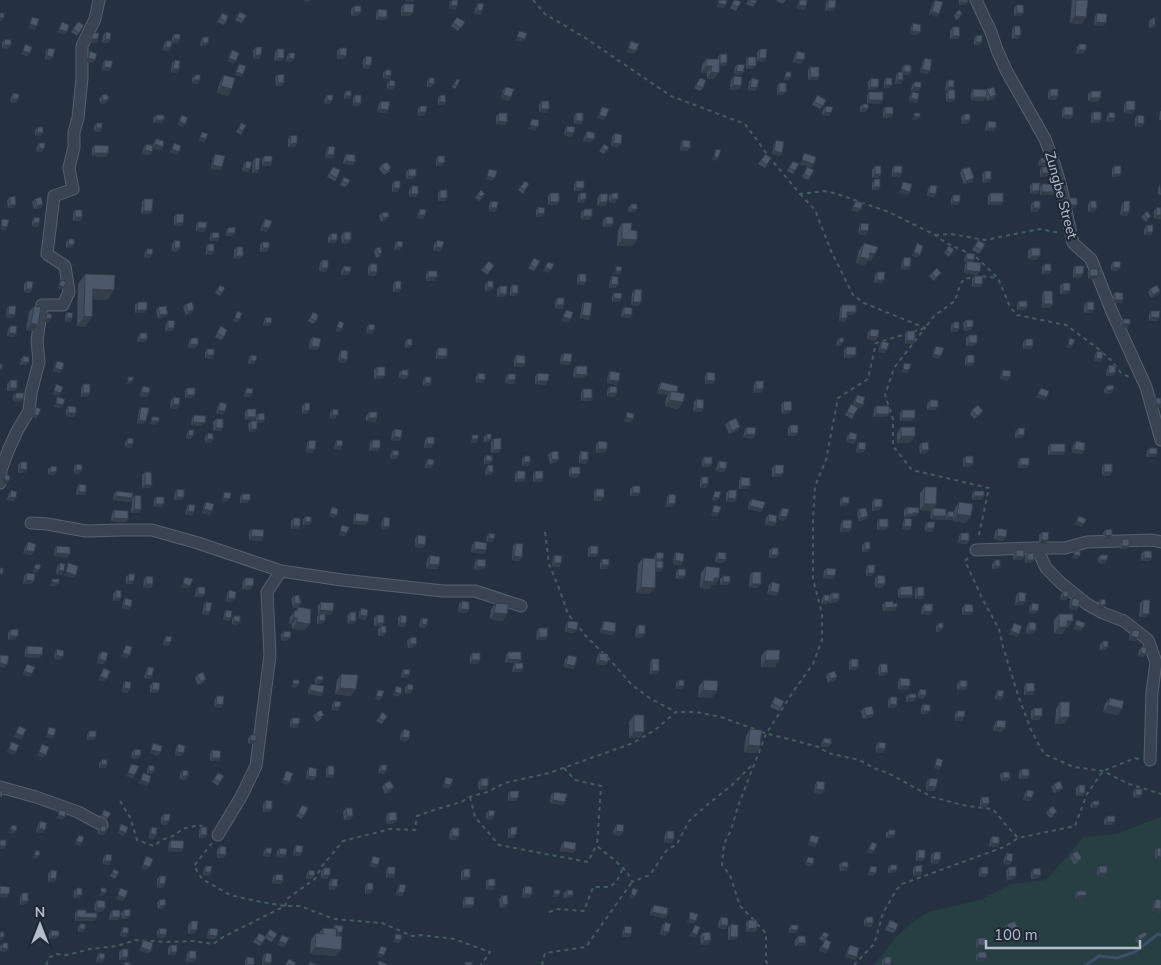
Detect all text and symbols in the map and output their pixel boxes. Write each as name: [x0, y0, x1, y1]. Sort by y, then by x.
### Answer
street label: Zungbe Street: [1040, 149, 1082, 241]
north arrow: [15, 900, 65, 950]
text: N: [35, 903, 45, 922]
scale bar: [986, 918, 1140, 950]
text: 100 m: [994, 925, 1038, 945]

